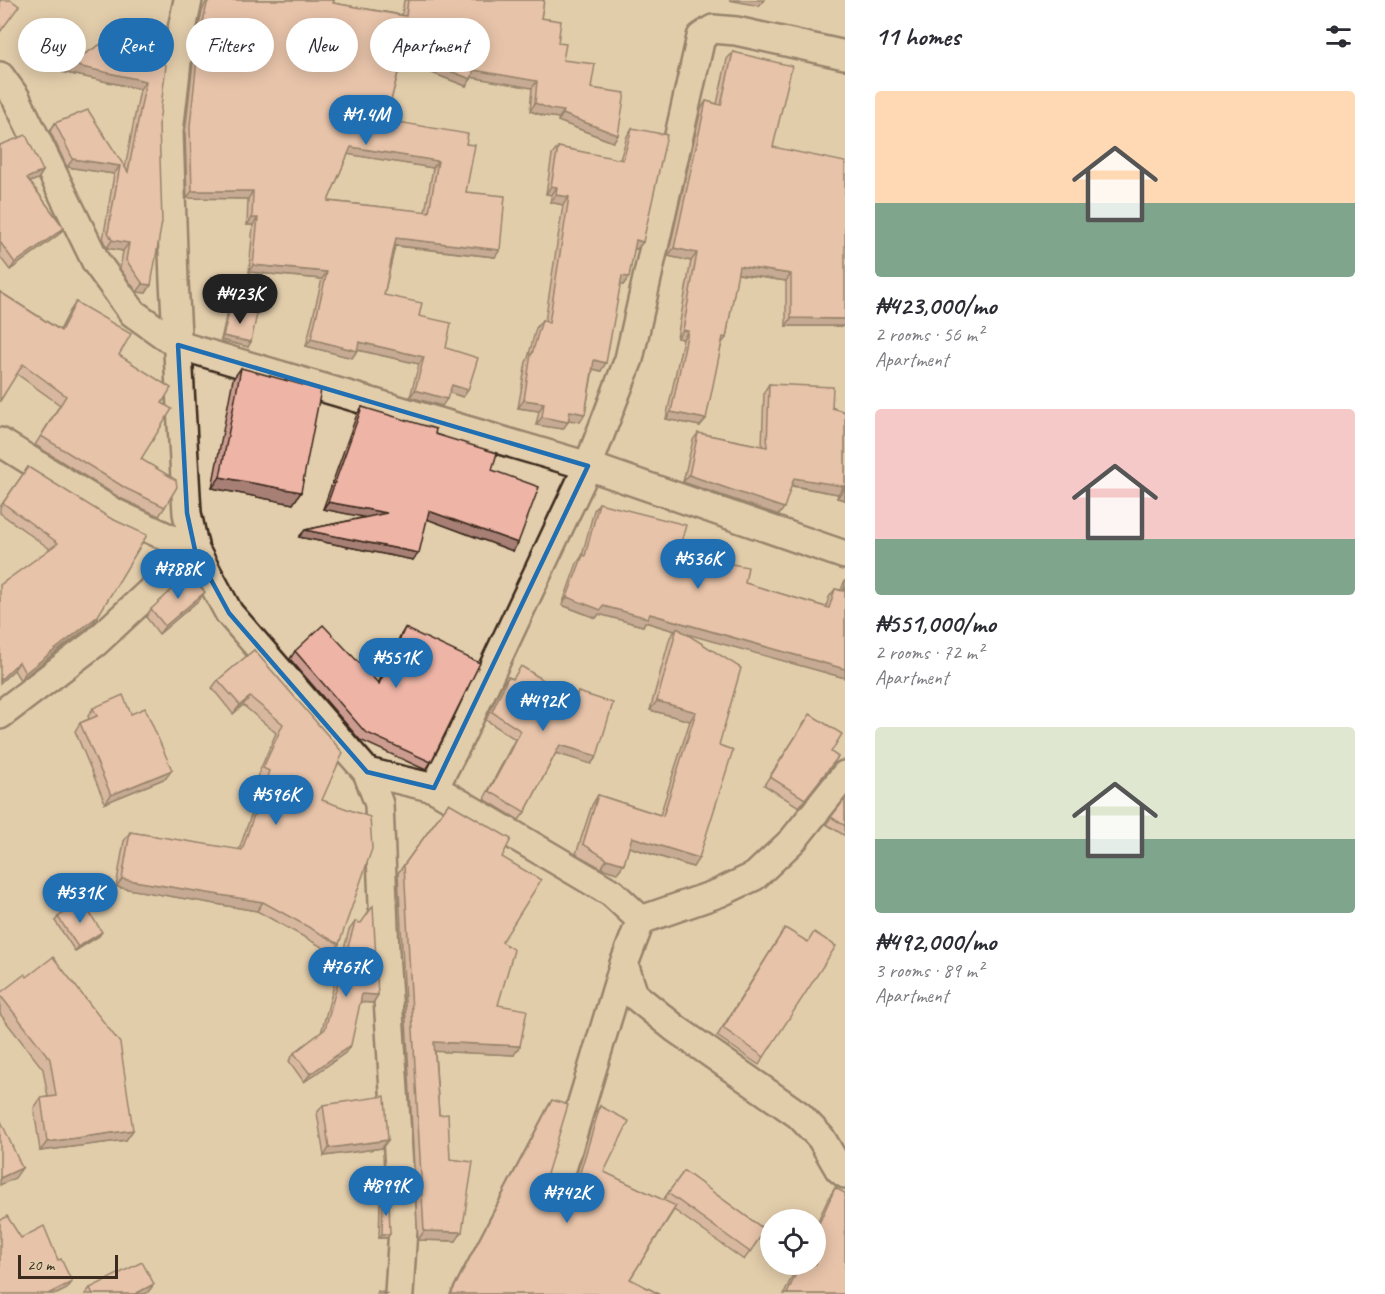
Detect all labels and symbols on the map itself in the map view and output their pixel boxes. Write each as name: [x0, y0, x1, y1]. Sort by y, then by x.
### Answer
pin: ₦1.4M: [324, 95, 408, 146]
pin: ₦423K: [198, 274, 282, 325]
pin: ₦536K: [656, 539, 740, 590]
pin: ₦788K: [136, 549, 220, 600]
pin: ₦551K: [354, 638, 438, 689]
pin: ₦492K: [501, 681, 585, 732]
pin: ₦596K: [234, 775, 318, 826]
pin: ₦531K: [38, 873, 122, 924]
pin: ₦767K: [304, 947, 388, 998]
pin: ₦899K: [344, 1166, 428, 1217]
pin: ₦742K: [525, 1173, 609, 1224]
scale bar: [18, 1252, 118, 1280]

